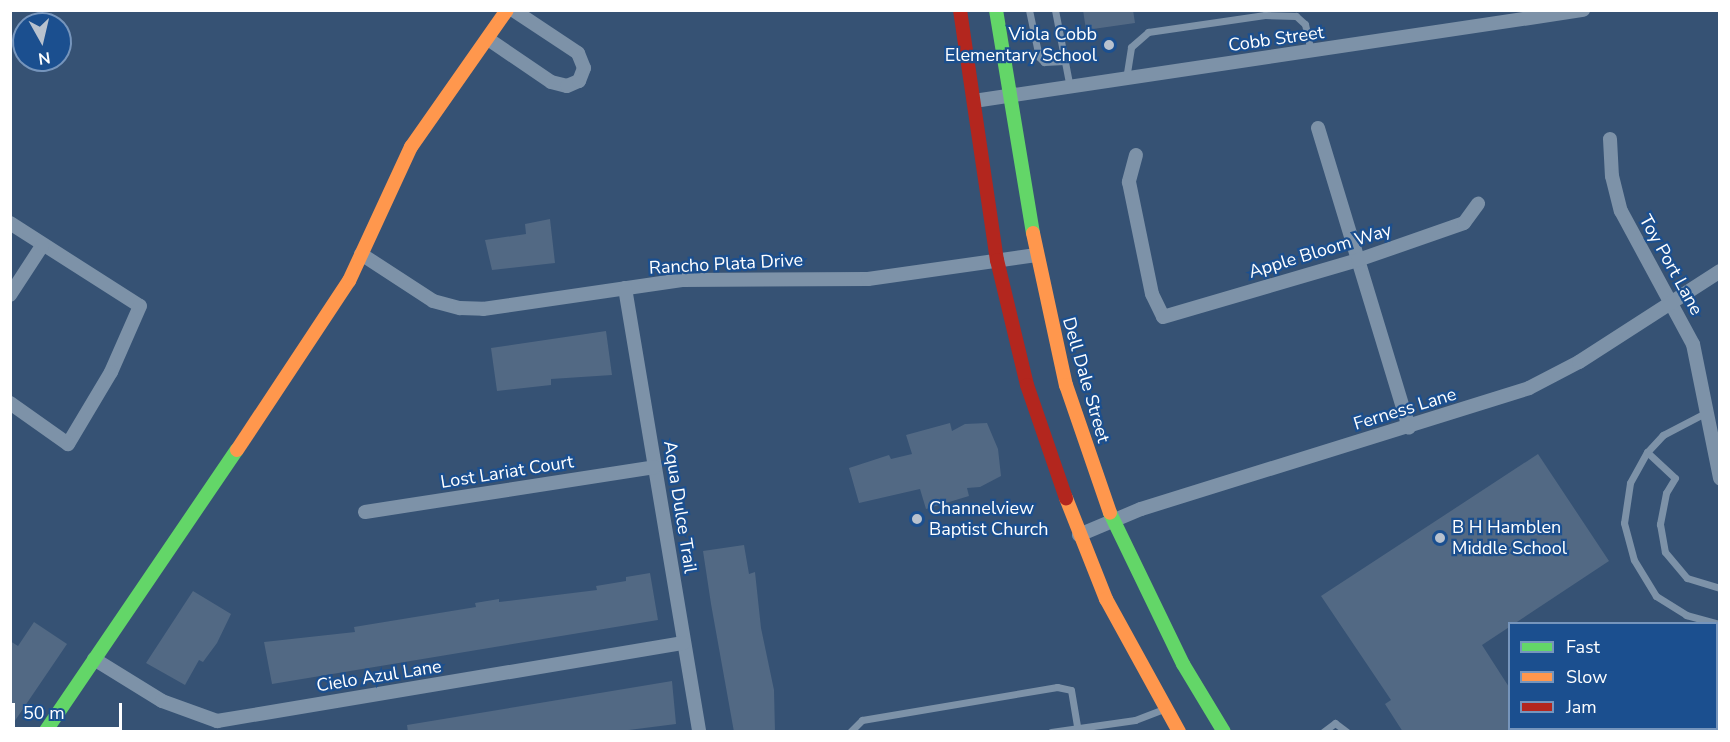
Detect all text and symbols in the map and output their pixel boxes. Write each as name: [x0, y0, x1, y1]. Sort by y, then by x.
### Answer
north arrow: [12, 12, 72, 72]
street label: Cobb Street: [1227, 22, 1325, 56]
place label: Viola Cobb Elementary School: [945, 24, 1097, 66]
marker: Viola Cobb Elementary School: [1102, 38, 1116, 52]
text: N: [37, 46, 52, 70]
street label: Toy Port Lane: [1635, 211, 1707, 319]
street label: Apple Bloom Way: [1246, 219, 1394, 283]
street label: Rancho Plata Drive: [648, 249, 804, 279]
street label: Dell Dale Street: [1058, 315, 1114, 445]
street label: Ferness Lane: [1351, 383, 1459, 435]
street label: Aqua Dulce Trail: [659, 439, 701, 575]
street label: Lost Lariat Court: [439, 451, 575, 493]
place label: Channelview Baptist Church: [929, 498, 1048, 540]
marker: Channelview Baptist Church: [910, 512, 924, 526]
place label: B H Hamblen Middle School: [1452, 517, 1567, 560]
marker: B H Hamblen Middle School: [1433, 531, 1447, 545]
legend: [1508, 622, 1718, 730]
text: Fast: [1566, 635, 1600, 659]
street label: Cielo Azul Lane: [315, 655, 443, 697]
text: Slow: [1566, 665, 1607, 689]
scale bar: [15, 691, 124, 729]
text: Jam: [1566, 695, 1597, 719]
text: 50 m: [23, 701, 65, 725]

